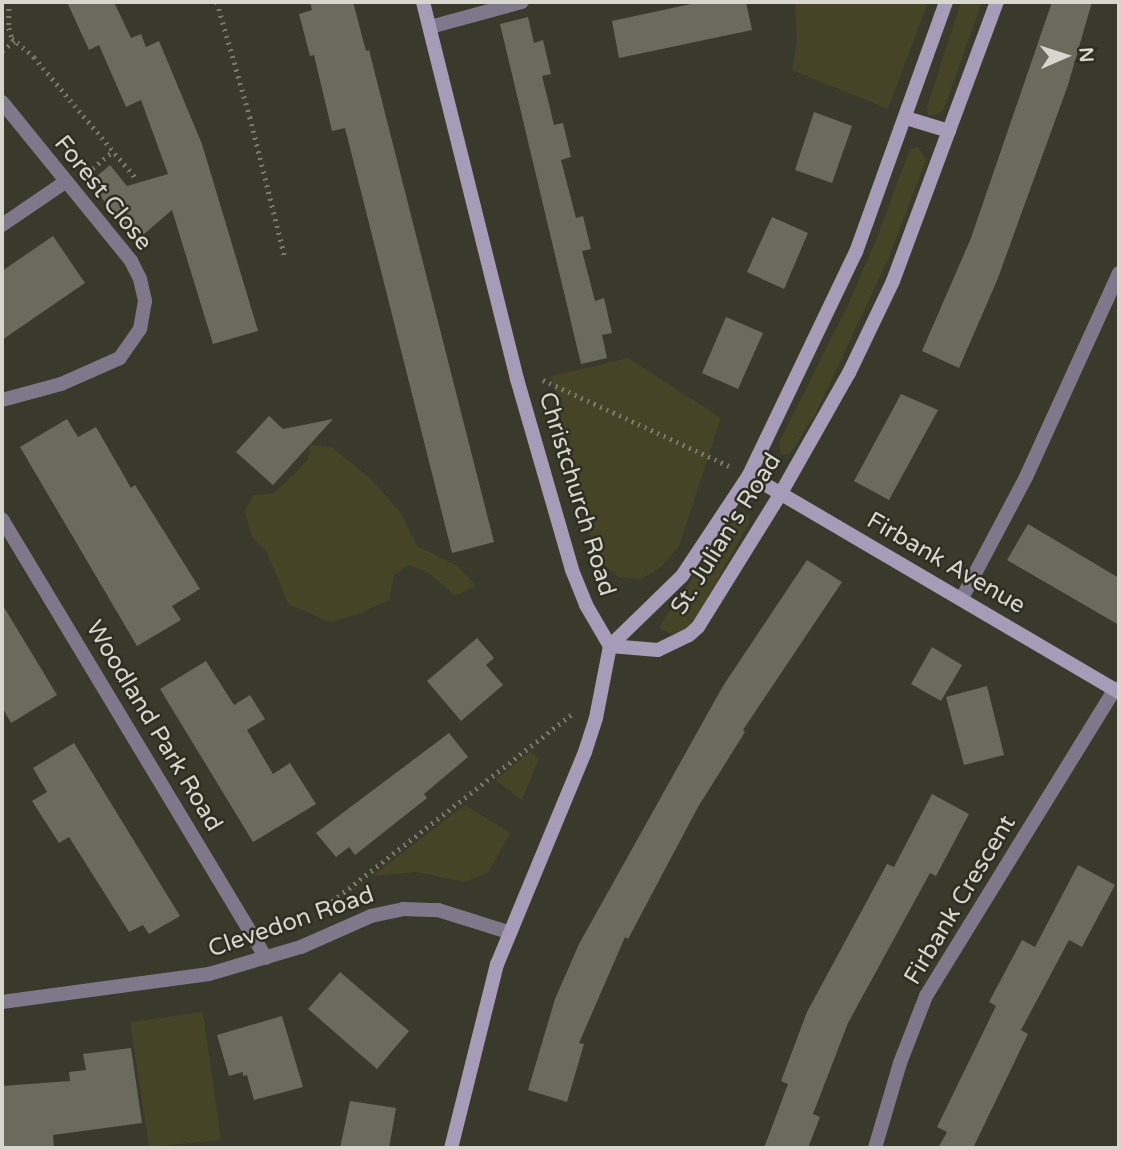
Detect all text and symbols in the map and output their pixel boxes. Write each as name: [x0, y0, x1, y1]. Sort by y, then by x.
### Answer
north arrow: [1030, 21, 1100, 91]
text: N: [1075, 47, 1097, 63]
street label: Forest Close: [48, 130, 158, 256]
street label: Christchurch Road: [532, 389, 622, 599]
street label: St. Julian's Road: [665, 448, 787, 620]
street label: Firbank Avenue: [862, 506, 1030, 620]
street label: Woodland Park Road: [80, 615, 228, 837]
street label: Firbank Crescent: [898, 810, 1022, 990]
street label: Clevedon Road: [204, 880, 378, 964]

